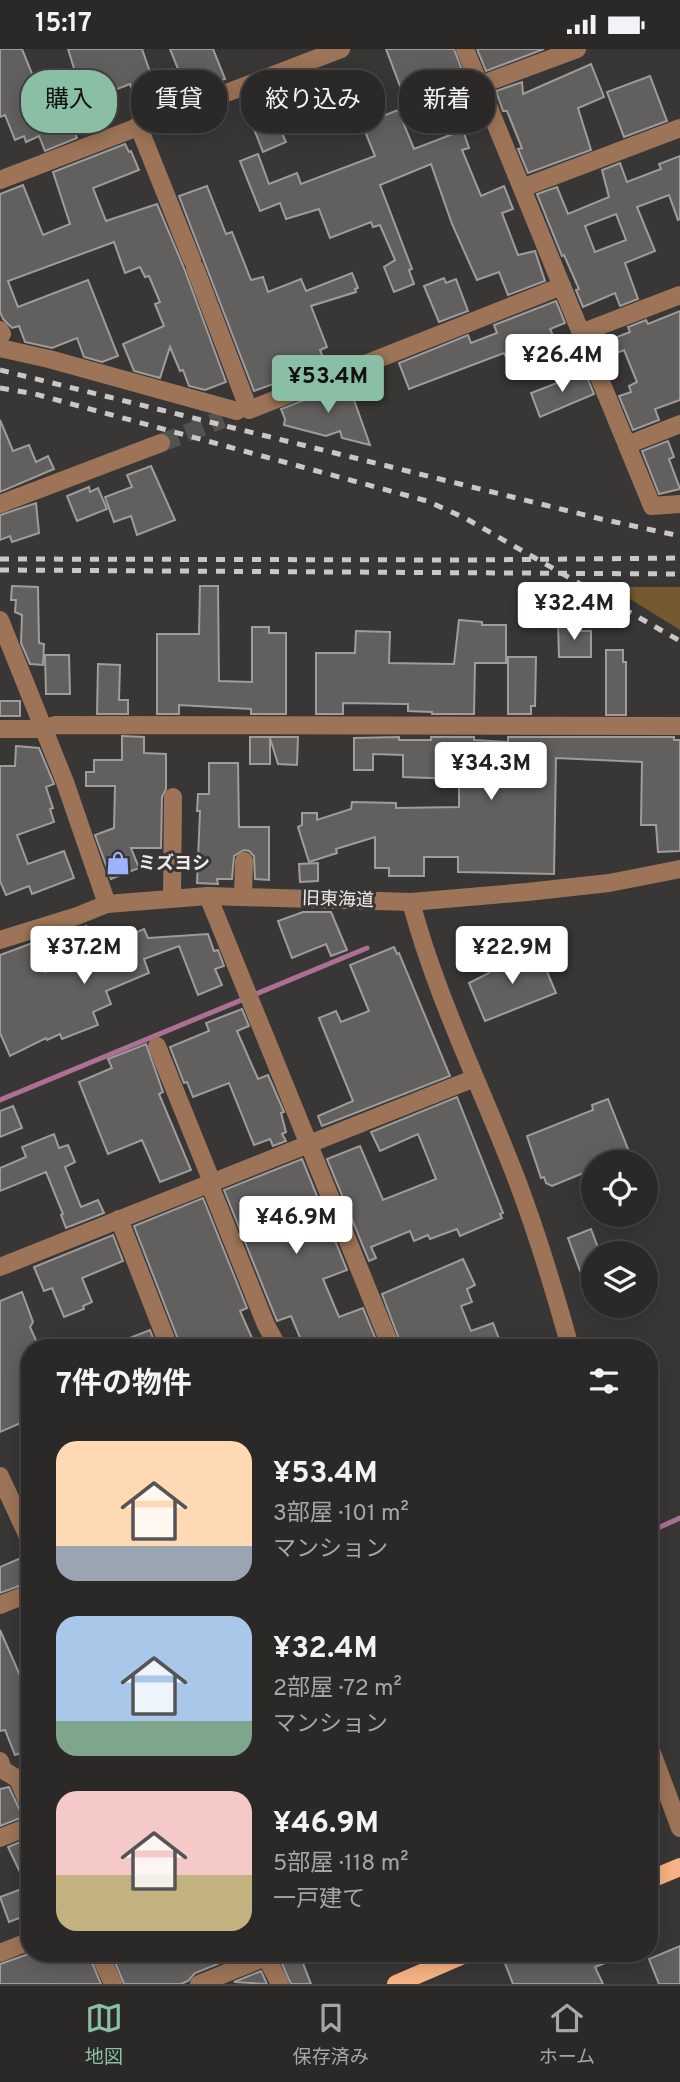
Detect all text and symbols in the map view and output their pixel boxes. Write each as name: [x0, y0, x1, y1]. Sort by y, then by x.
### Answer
text: 15:17: [35, 8, 92, 41]
chip: 購入: [21, 70, 117, 133]
chip: 賃貸: [131, 70, 227, 133]
chip: 絞り込み: [241, 70, 385, 133]
chip: 新着: [399, 70, 495, 133]
pin: ¥26.4M: [505, 335, 619, 394]
text: ¥26.4M: [521, 342, 603, 371]
pin: ¥53.4M: [271, 355, 385, 415]
text: ¥53.4M: [288, 363, 368, 392]
pin: ¥32.4M: [517, 583, 631, 642]
text: ¥32.4M: [534, 590, 614, 619]
pin: ¥34.3M: [434, 743, 548, 802]
text: ¥34.3M: [451, 750, 531, 779]
shop icon: ミズヨシ: [104, 849, 132, 877]
place label: ミズヨシ: [138, 853, 210, 876]
street label: 旧東海道: [302, 888, 374, 913]
pin: ¥37.2M: [27, 927, 141, 986]
pin: ¥22.9M: [455, 927, 569, 986]
text: ¥37.2M: [46, 934, 122, 963]
text: ¥22.9M: [472, 934, 552, 963]
map controls: [581, 1150, 658, 1318]
button: locate: [581, 1150, 658, 1227]
pin: ¥46.9M: [239, 1197, 353, 1256]
text: ¥46.9M: [255, 1204, 337, 1233]
button: layers: [581, 1241, 658, 1318]
icon: filters: [585, 1362, 623, 1400]
text: 7件の物件: [56, 1367, 192, 1404]
text: ¥53.4M: [273, 1456, 378, 1493]
icon: home: [112, 1469, 196, 1553]
text: 3部屋 · 101 m²: [273, 1500, 409, 1529]
text: マンション: [273, 1536, 388, 1565]
text: ¥32.4M: [273, 1631, 378, 1668]
icon: home: [112, 1644, 196, 1728]
text: 2部屋 · 72 m²: [273, 1675, 402, 1704]
text: マンション: [273, 1711, 388, 1740]
text: ¥46.9M: [273, 1806, 379, 1843]
icon: home: [112, 1819, 196, 1903]
text: 5部屋 · 118 m²: [273, 1850, 409, 1879]
text: 一戸建て: [273, 1886, 365, 1915]
tab: 地図: [85, 1999, 123, 2070]
tab: 保存済み: [293, 1999, 369, 2070]
tab: ホーム: [539, 1999, 595, 2070]

